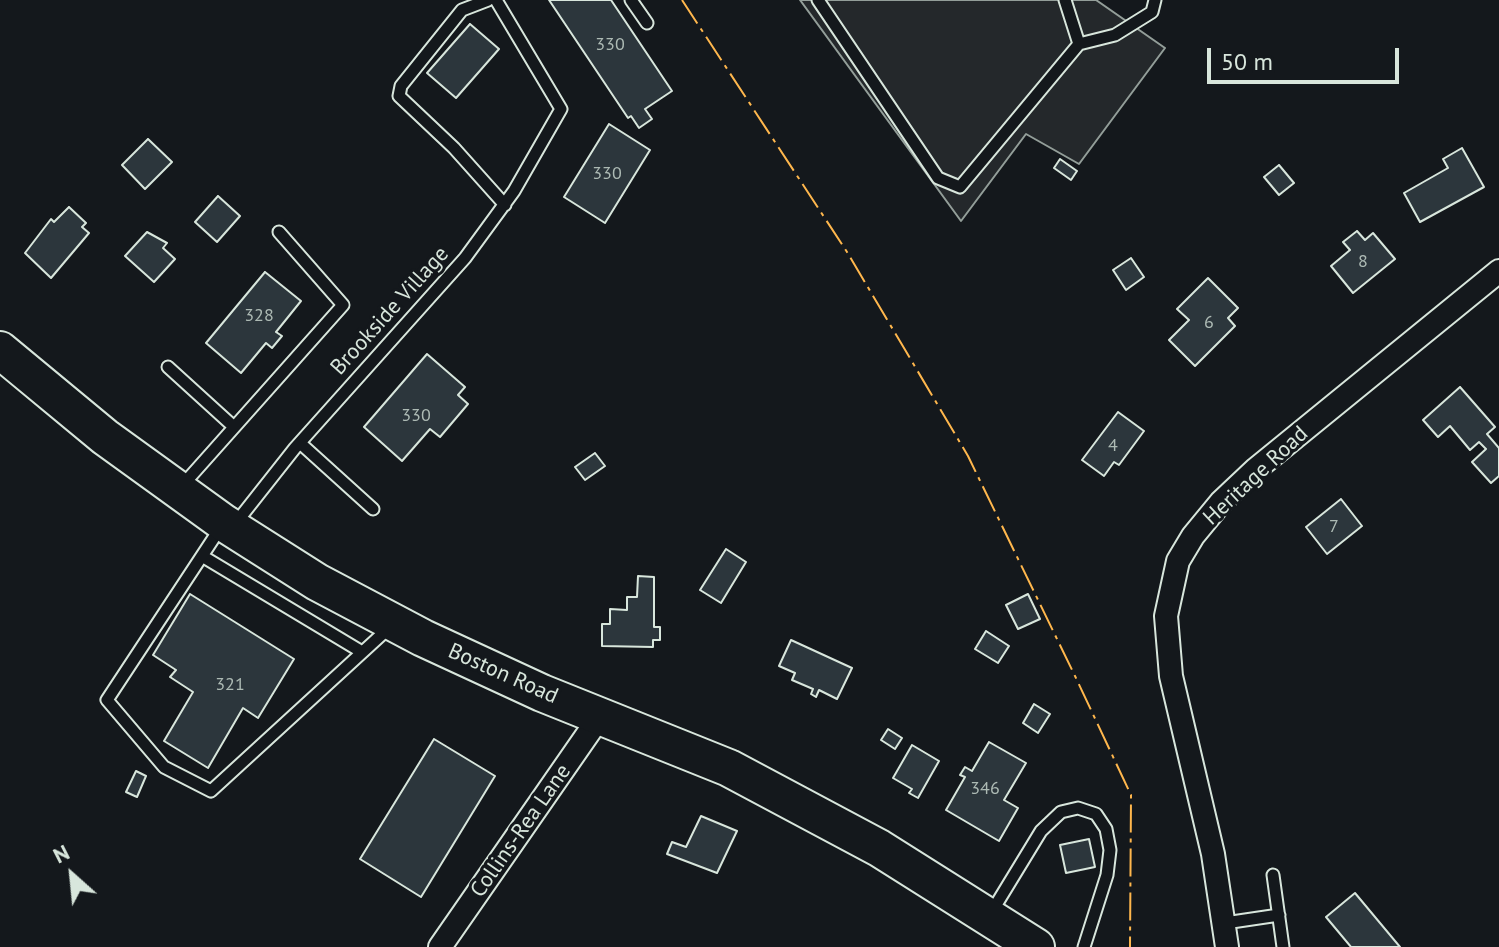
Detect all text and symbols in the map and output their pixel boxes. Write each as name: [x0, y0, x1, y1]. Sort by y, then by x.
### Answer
scale bar: [1211, 32, 1403, 82]
house number: 330: [595, 34, 625, 56]
text: 50 m: [1221, 46, 1273, 77]
house number: 330: [592, 163, 622, 185]
street label: Brookside Village: [325, 241, 455, 381]
house number: 8: [1358, 251, 1368, 273]
house number: 328: [244, 305, 274, 327]
house number: 6: [1204, 312, 1214, 334]
house number: 330: [401, 405, 431, 427]
street label: Heritage Road: [1198, 421, 1314, 531]
house number: 4: [1108, 435, 1118, 457]
house number: 7: [1329, 516, 1339, 538]
street label: Boston Road: [444, 638, 562, 710]
house number: 321: [215, 674, 245, 696]
street label: Collins-Rea Lane: [465, 759, 577, 903]
house number: 346: [970, 778, 1000, 800]
north arrow: [32, 835, 112, 915]
text: N: [48, 838, 74, 869]

